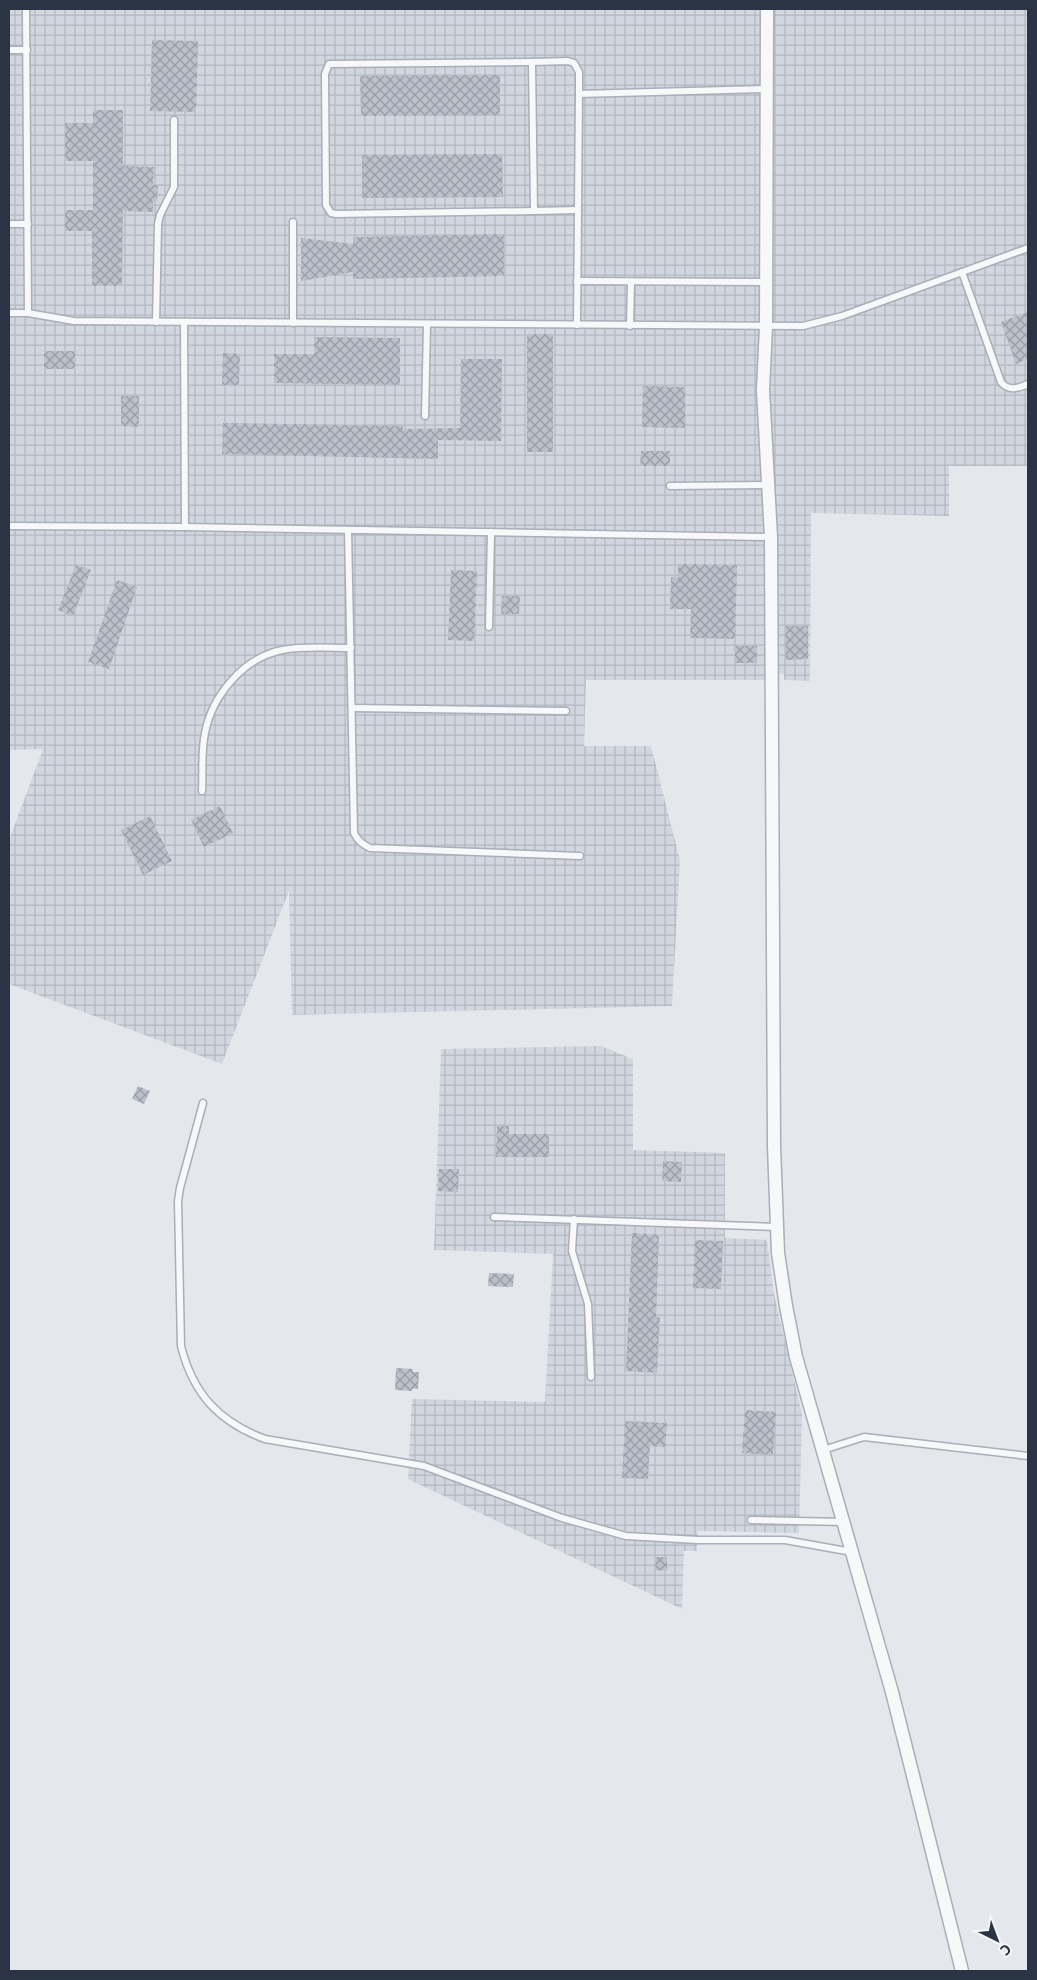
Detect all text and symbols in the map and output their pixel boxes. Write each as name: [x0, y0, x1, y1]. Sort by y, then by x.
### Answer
north arrow: [972, 1915, 1022, 1965]
text: С: [996, 1940, 1016, 1960]

